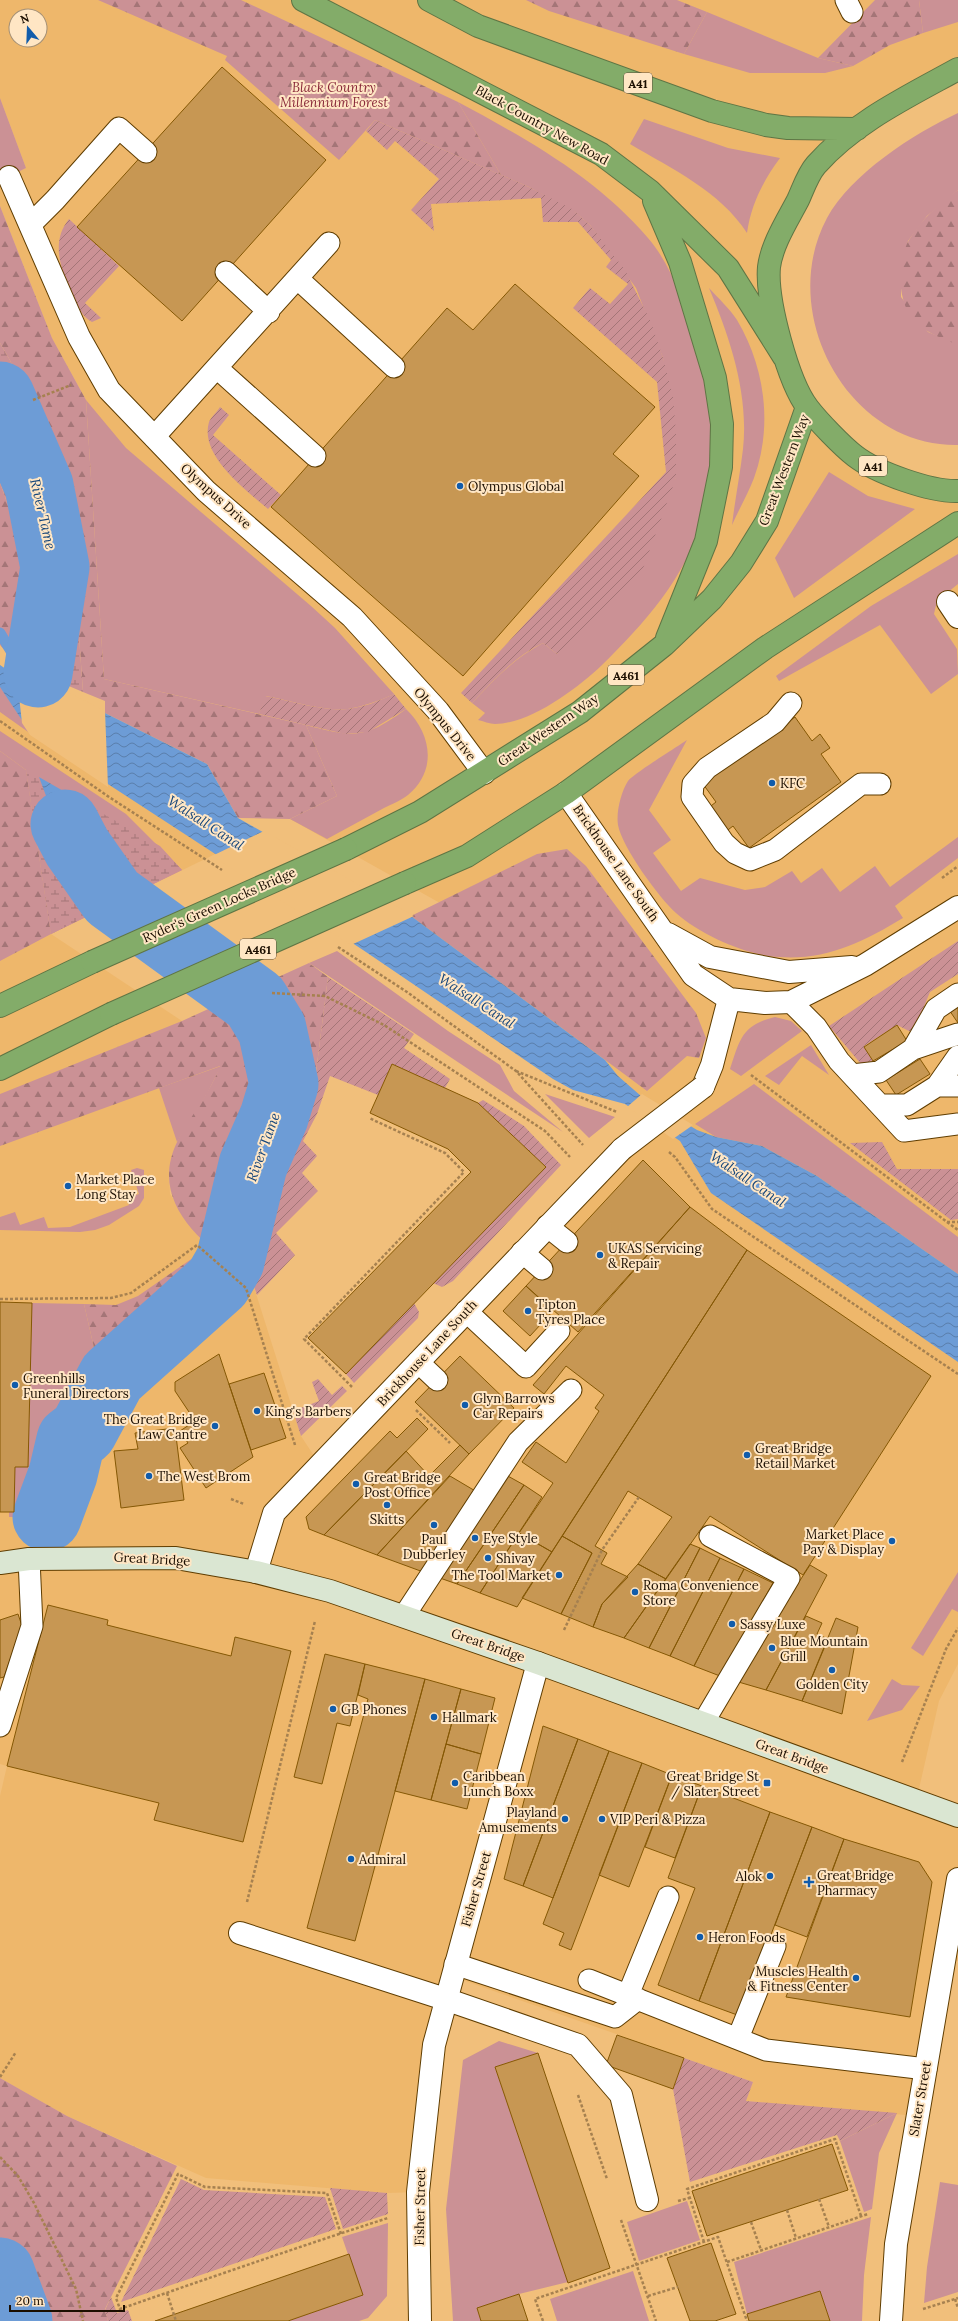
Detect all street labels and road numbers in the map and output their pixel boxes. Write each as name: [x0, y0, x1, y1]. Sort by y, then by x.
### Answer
road number: A41: [624, 73, 652, 93]
street label: Black Country New Road: [472, 81, 612, 169]
street label: Great Western Way: [755, 412, 813, 528]
road number: A41: [859, 456, 887, 476]
street label: Olympus Drive: [177, 460, 255, 532]
road number: A461: [608, 665, 644, 685]
street label: Olympus Drive: [410, 684, 480, 764]
street label: Great Western Way: [494, 690, 602, 770]
street label: Brickhouse Lane South: [569, 801, 663, 925]
street label: Ryder's Green Locks Bridge: [140, 864, 298, 946]
road number: A461: [240, 939, 276, 959]
street label: Brickhouse Lane South: [373, 1296, 481, 1410]
street label: Great Bridge: [113, 1549, 191, 1569]
street label: Great Bridge: [449, 1624, 527, 1666]
street label: Great Bridge: [753, 1735, 831, 1777]
street label: Fisher Street: [457, 1849, 495, 1929]
street label: Slater Street: [905, 2060, 935, 2138]
street label: Fisher Street: [411, 2168, 429, 2246]

